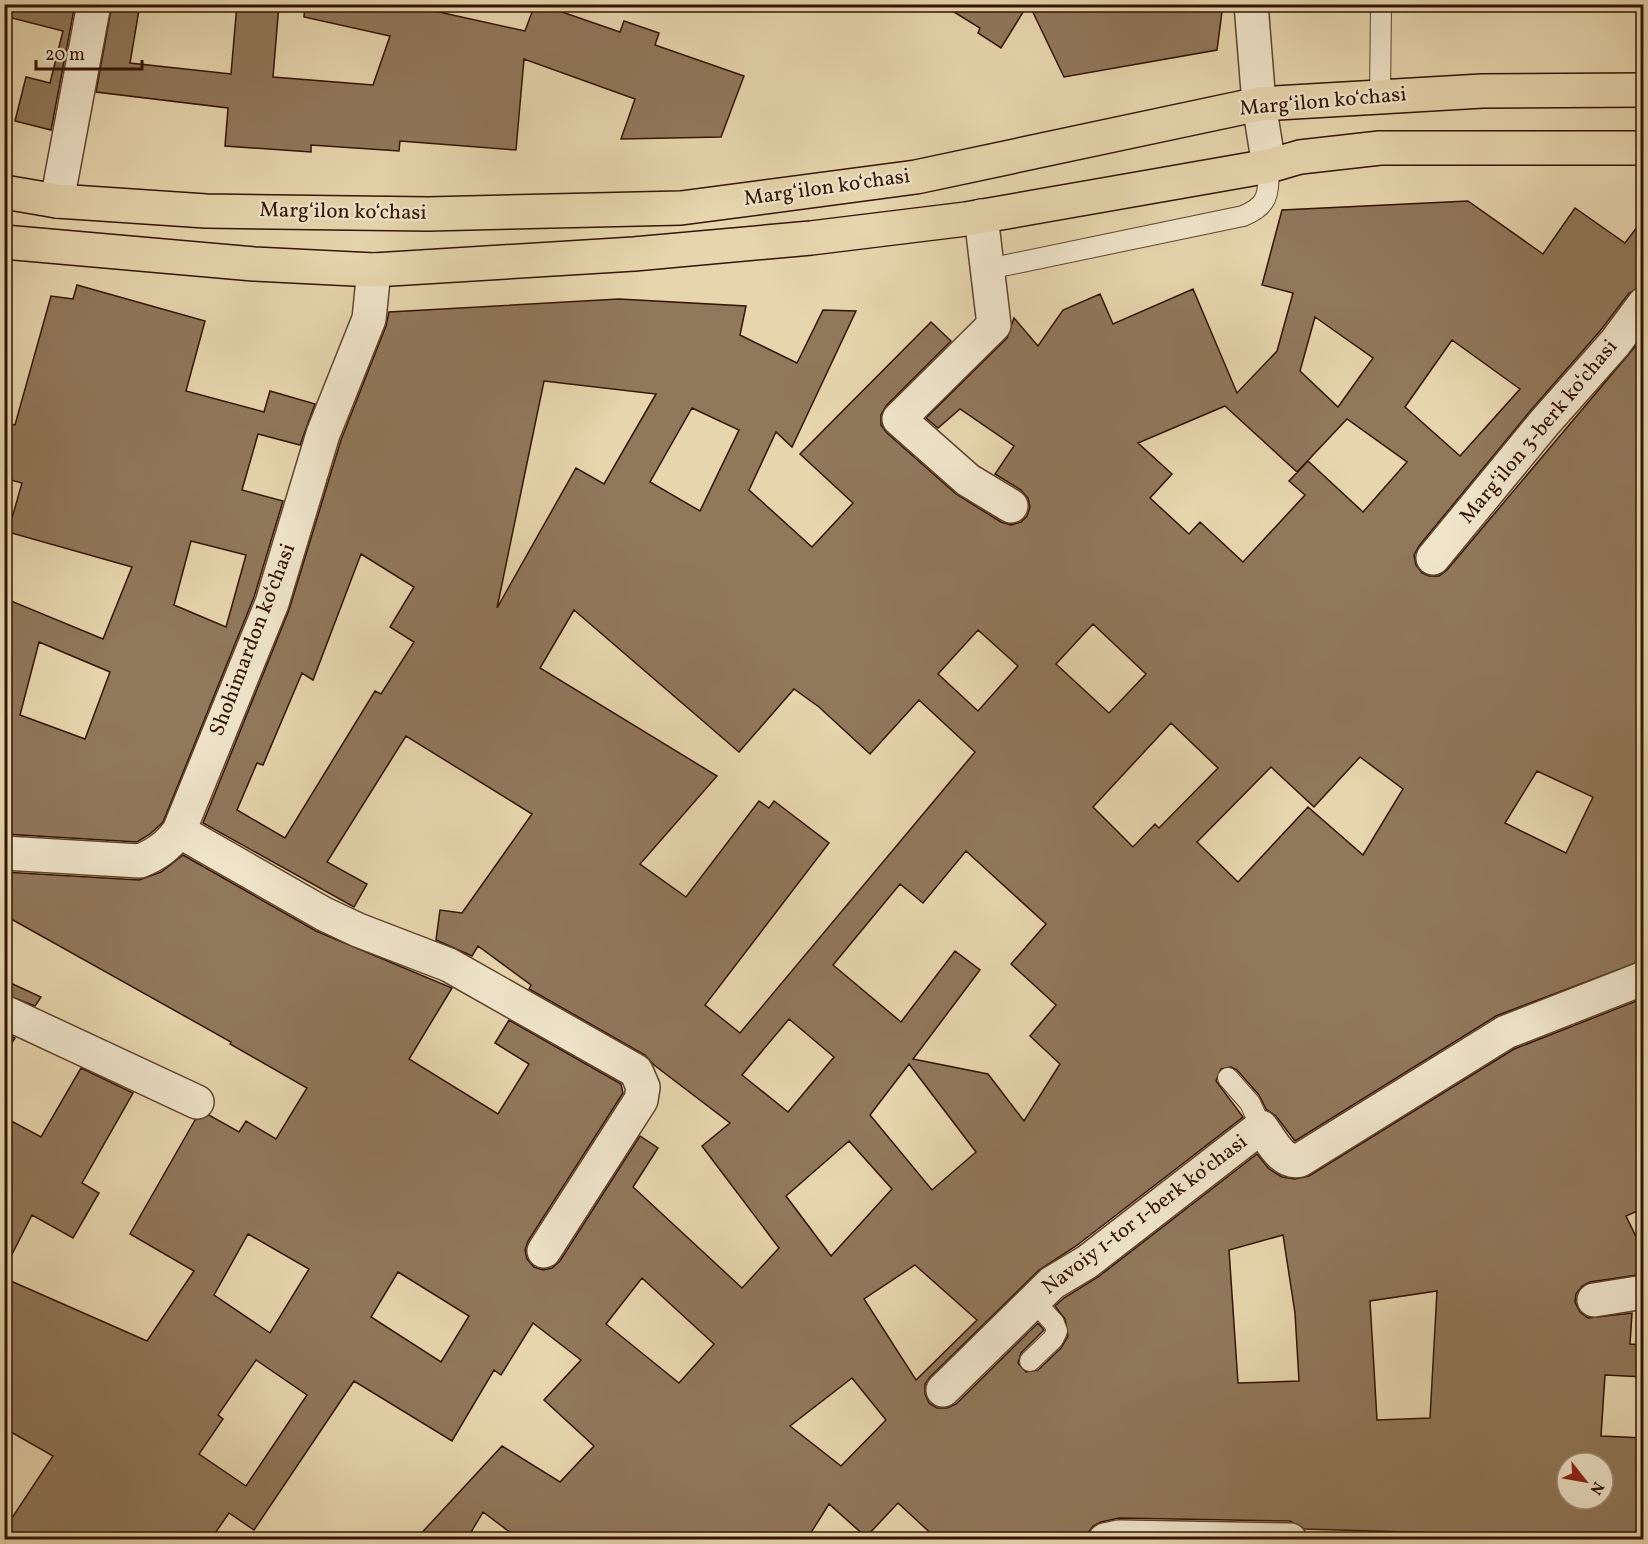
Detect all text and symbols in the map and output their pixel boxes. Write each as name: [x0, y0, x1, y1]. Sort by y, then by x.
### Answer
scale bar: [36, 33, 142, 71]
text: 20 m: [45, 43, 85, 68]
street label: Margʻilon koʻchasi: [1238, 80, 1408, 124]
street label: Margʻilon koʻchasi: [742, 162, 912, 214]
street label: Margʻilon koʻchasi: [259, 196, 427, 228]
street label: Margʻilon 3-berk koʻchasi: [1453, 334, 1625, 530]
street label: Shohimardon koʻchasi: [203, 540, 303, 740]
street label: Navoiy 1-tor 1-berk koʻchasi: [1036, 1128, 1254, 1302]
north arrow: [1555, 1451, 1615, 1511]
text: N: [1584, 1477, 1609, 1499]

